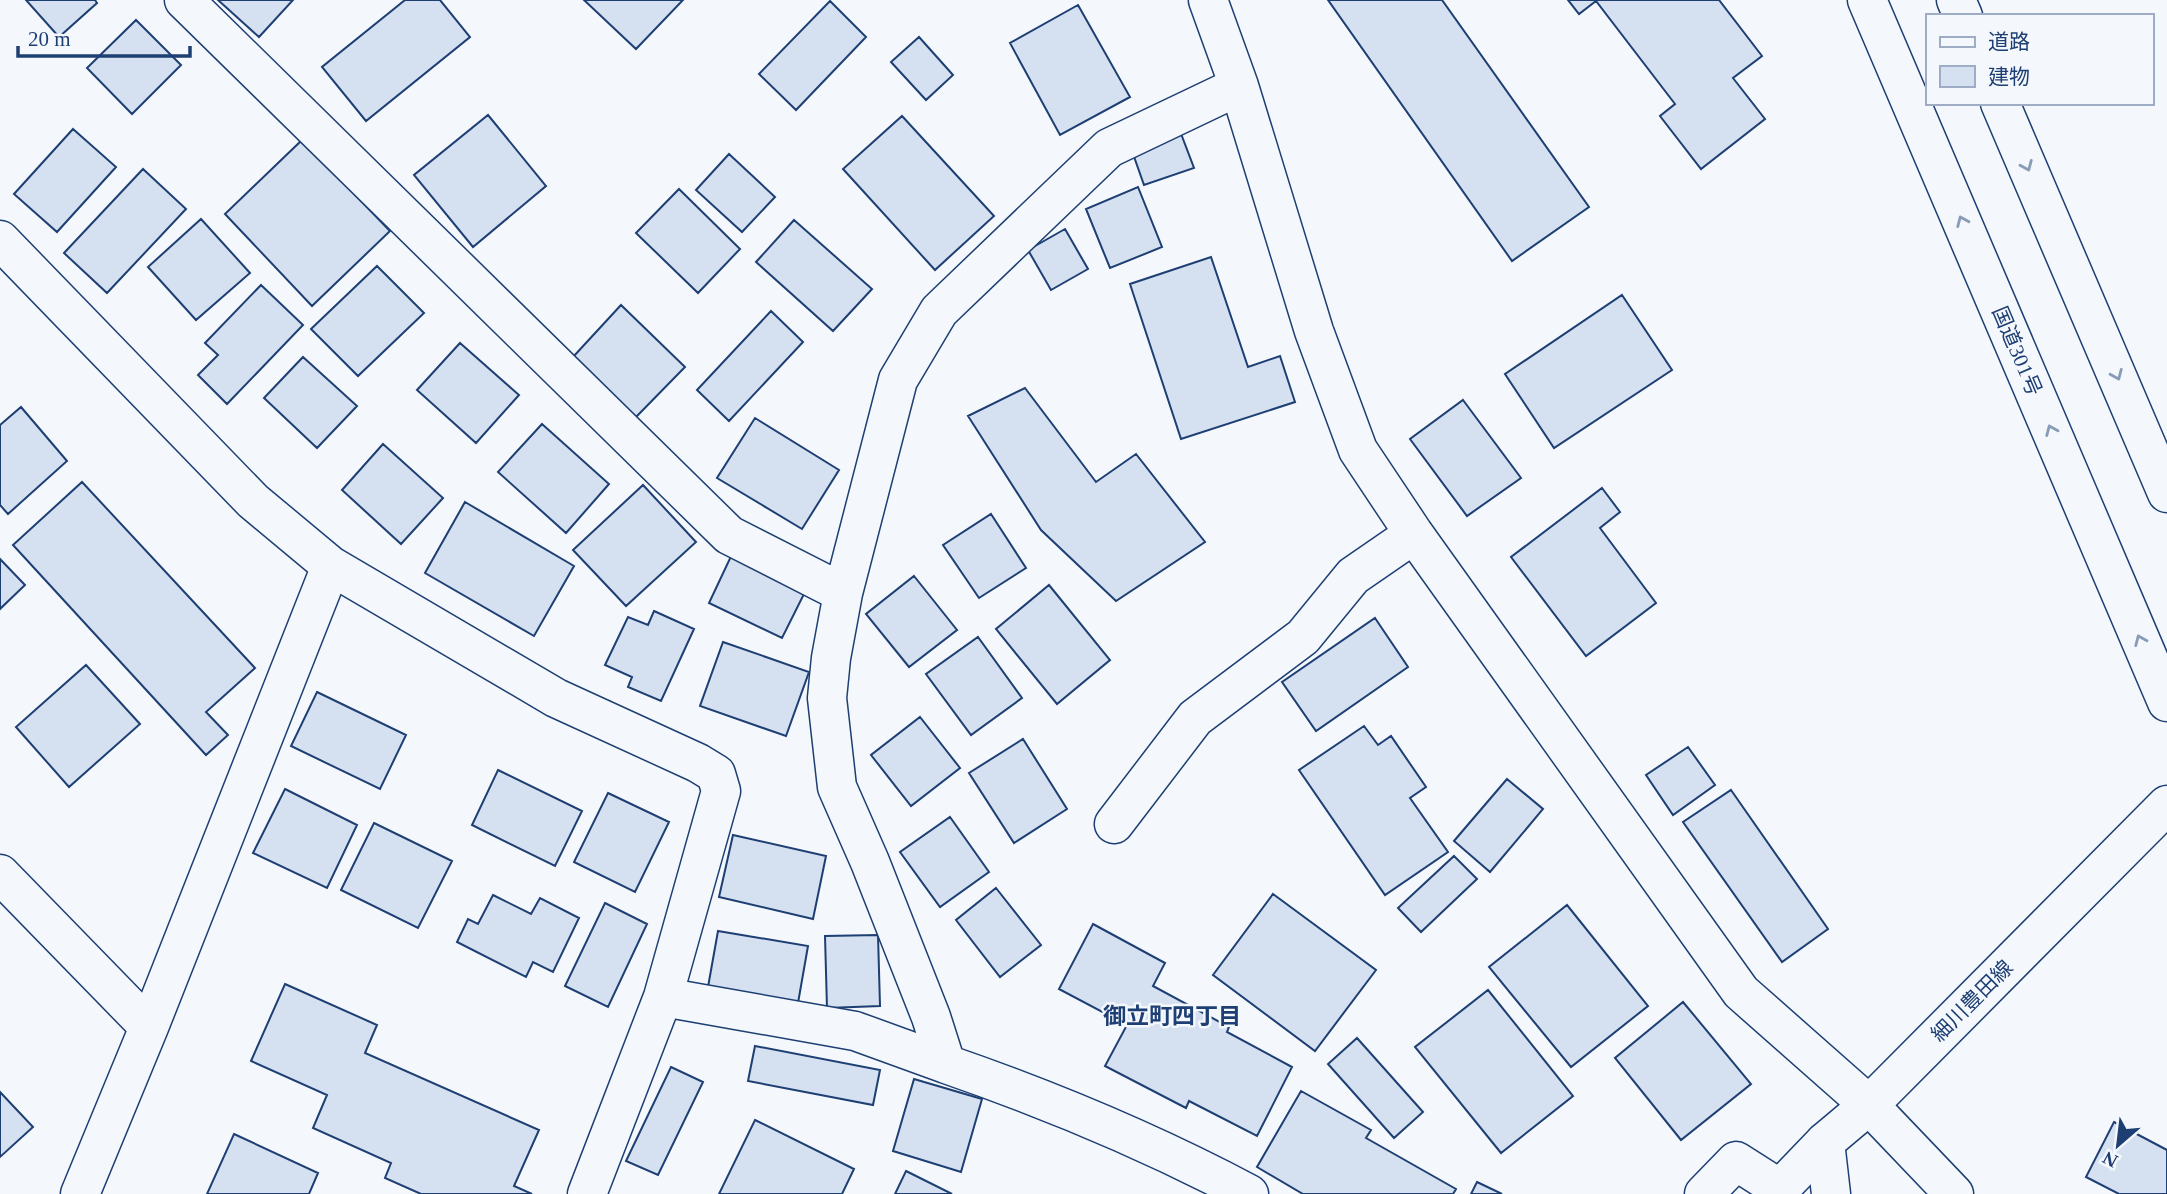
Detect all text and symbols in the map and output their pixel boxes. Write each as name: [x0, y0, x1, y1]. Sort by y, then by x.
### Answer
scale bar: [18, 14, 189, 58]
legend: [1926, 14, 2153, 105]
text: 20 m: [28, 27, 71, 51]
text: 道路: [1988, 30, 2030, 54]
text: 建物: [1988, 65, 2030, 89]
one-way arrow: [2019, 159, 2033, 171]
one-way arrow: [1956, 216, 1970, 228]
street label: 国道301号: [1987, 303, 2047, 399]
one-way arrow: [2108, 368, 2122, 380]
one-way arrow: [2045, 425, 2059, 438]
one-way arrow: [2134, 634, 2148, 647]
street label: 細川豊田線: [1926, 955, 2018, 1047]
district label: 御立町四丁目: [1103, 1004, 1241, 1029]
north arrow: [2083, 1110, 2153, 1180]
text: N: [2099, 1147, 2121, 1172]

